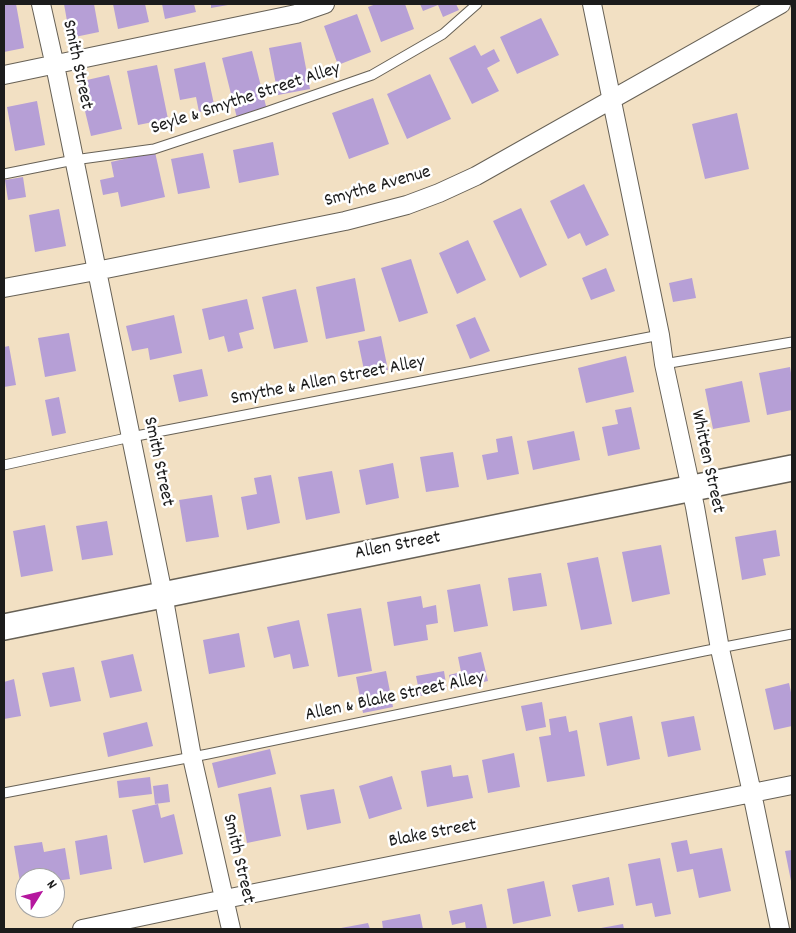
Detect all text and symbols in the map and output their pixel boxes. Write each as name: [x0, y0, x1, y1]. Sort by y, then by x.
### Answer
street label: Smith Street: [55, 18, 97, 112]
street label: Seyle & Smythe Street Alley: [148, 59, 344, 141]
street label: Smythe Avenue: [322, 162, 434, 214]
street label: Smythe & Allen Street Alley: [229, 352, 427, 412]
street label: Whitten Street: [684, 408, 728, 516]
street label: Smith Street: [136, 415, 178, 509]
street label: Allen Street: [353, 528, 443, 566]
street label: Allen & Blake Street Alley: [303, 668, 487, 728]
street label: Smith Street: [216, 812, 258, 906]
street label: Blake Street: [387, 815, 479, 855]
north arrow: [15, 868, 65, 918]
text: N: [41, 876, 61, 893]

